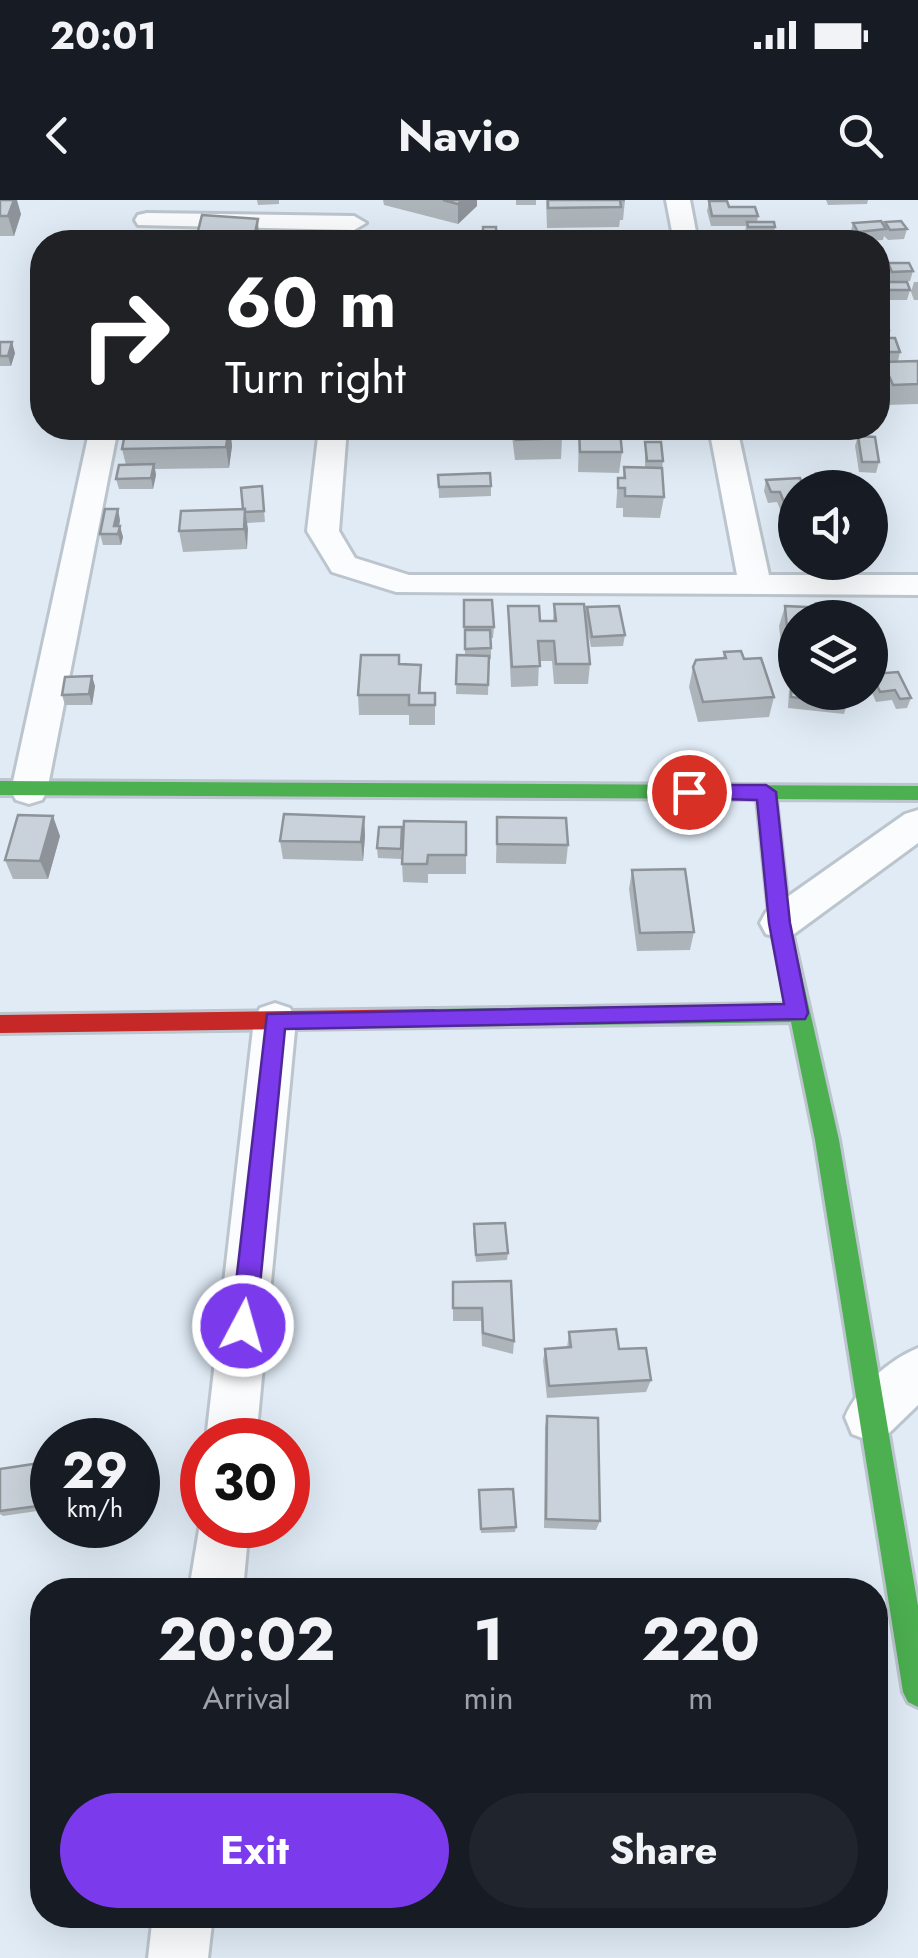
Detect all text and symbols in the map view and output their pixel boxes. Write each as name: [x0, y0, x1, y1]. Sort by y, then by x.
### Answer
text: 20:01: [50, 8, 157, 63]
text: Navio: [398, 103, 520, 168]
icon: back: [30, 108, 85, 163]
icon: search: [833, 108, 888, 163]
text: 60 m: [225, 252, 397, 353]
icon: right: [60, 270, 190, 400]
text: Turn right: [225, 345, 406, 410]
map controls: [778, 470, 888, 710]
button: sound: [778, 470, 888, 580]
button: layers: [778, 600, 888, 710]
pin: [647, 750, 732, 835]
icon: arrive: [662, 765, 717, 820]
position arrow: [191, 1274, 295, 1378]
speed limit sign: 30: [180, 1418, 310, 1548]
text: 29: [62, 1434, 128, 1507]
text: km/h: [67, 1490, 123, 1526]
text: 20:02: [158, 1596, 335, 1683]
text: 1: [473, 1596, 504, 1683]
text: 220: [642, 1596, 760, 1683]
text: Arrival: [203, 1675, 291, 1721]
text: min: [463, 1675, 514, 1721]
text: m: [688, 1675, 713, 1721]
button: Exit: [60, 1793, 449, 1908]
button: Share: [469, 1793, 858, 1908]

